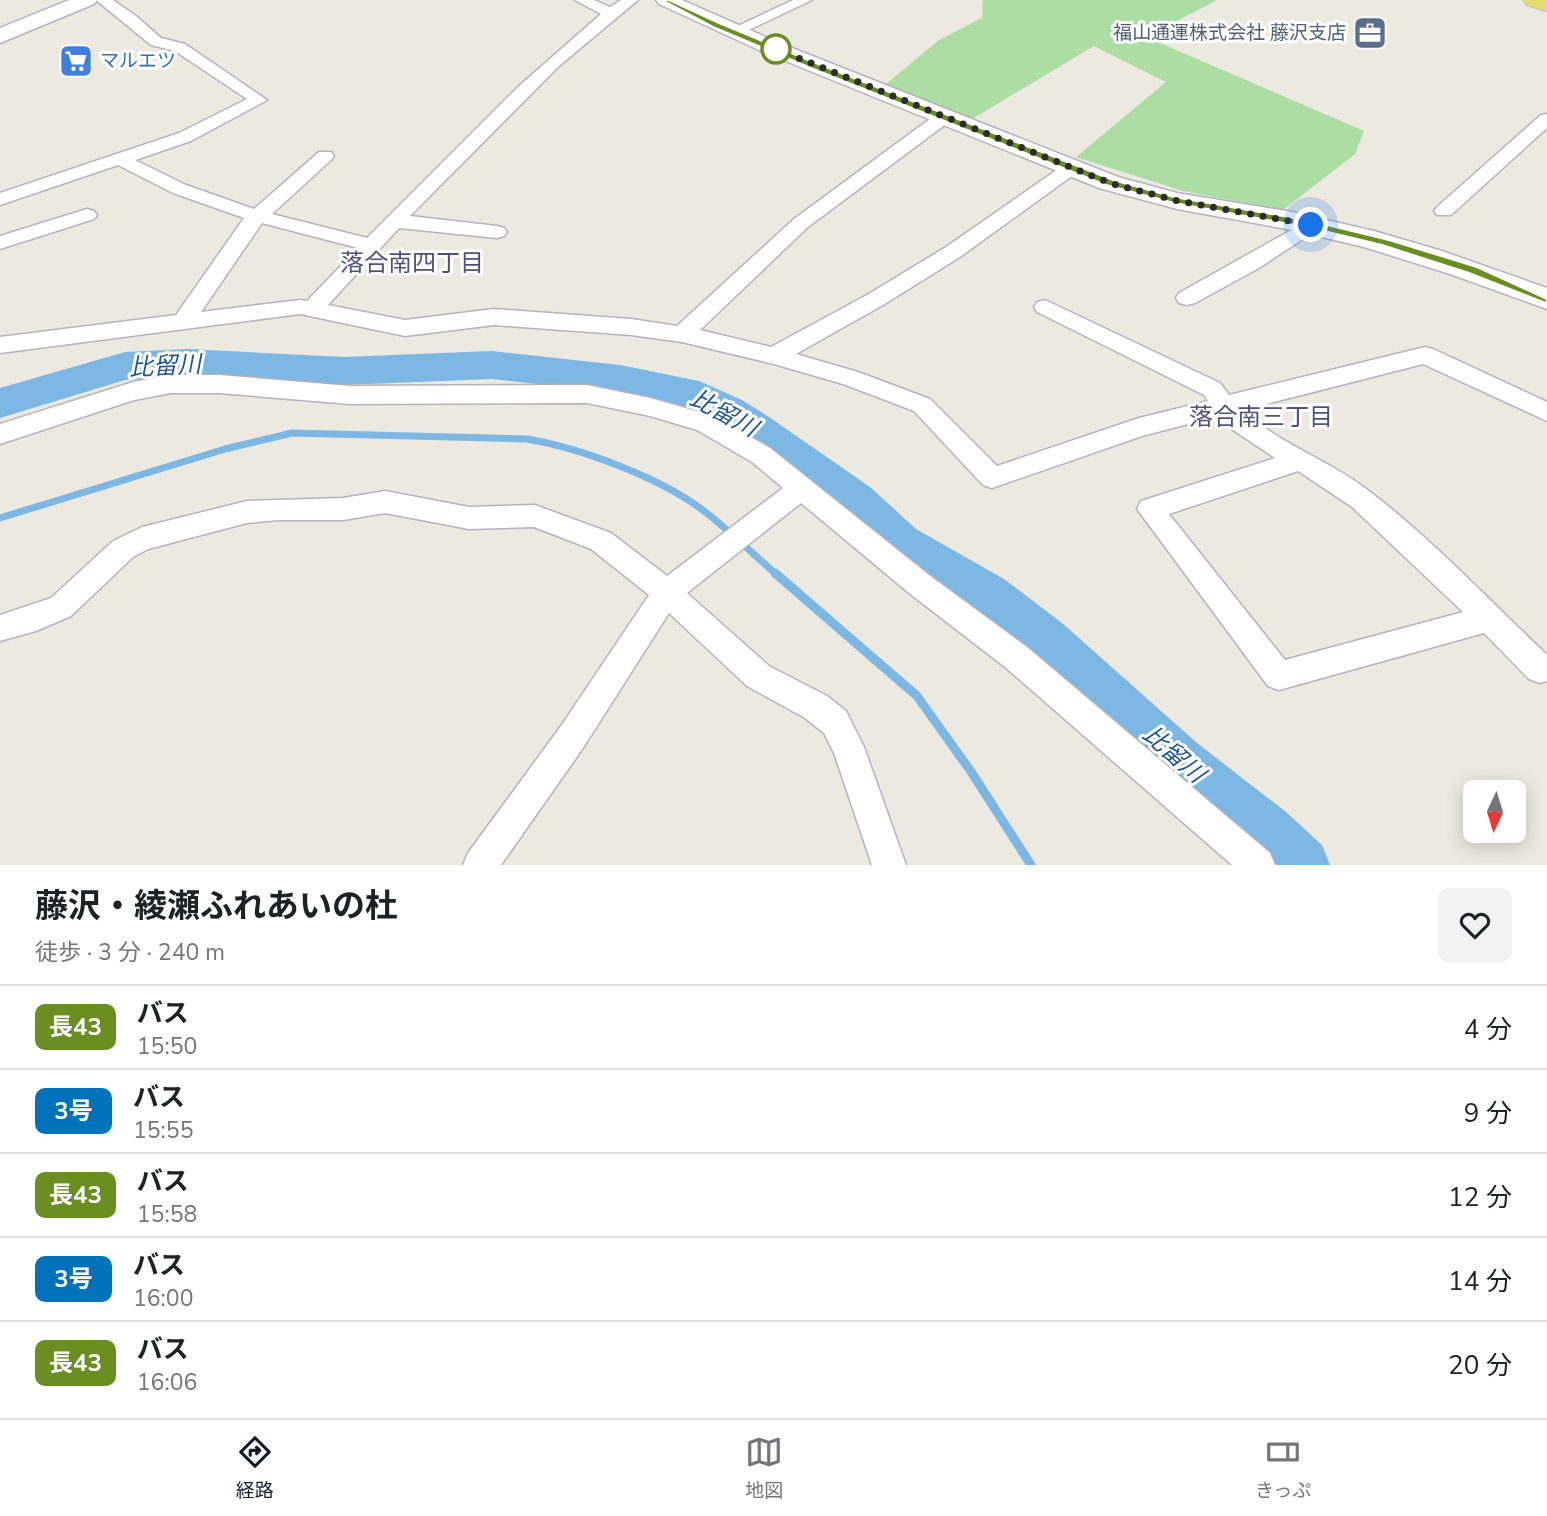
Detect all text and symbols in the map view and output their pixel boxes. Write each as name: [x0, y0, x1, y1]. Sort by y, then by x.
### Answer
office icon: 福山通運株式会社 藤沢支店: [1351, 14, 1389, 52]
place label: 福山通運株式会社 藤沢支店: [1113, 20, 1346, 46]
unlabelled marker: [761, 34, 791, 64]
supermarket icon: マルエツ: [57, 42, 95, 80]
place label: マルエツ: [100, 48, 176, 74]
your location: [1293, 207, 1328, 242]
district label: 落合南四丁目: [340, 247, 484, 279]
water label: 比留川: [128, 348, 205, 384]
water label: 比留川: [685, 382, 766, 445]
district label: 落合南三丁目: [1189, 401, 1333, 433]
water label: 比留川: [1136, 718, 1214, 792]
north arrow: [1463, 780, 1526, 844]
map controls: [1463, 780, 1526, 843]
text: 藤沢・綾瀬ふれあいの杜: [35, 884, 398, 929]
button: heart: [1438, 888, 1512, 962]
text: 徒歩 · 3 分 · 240 m: [35, 937, 225, 968]
text: バス: [137, 996, 189, 1031]
text: 長43: [49, 1011, 102, 1043]
text: 4 分: [1464, 1012, 1512, 1047]
text: 15:50: [137, 1031, 197, 1062]
text: バス: [133, 1080, 185, 1115]
text: 3号: [54, 1095, 93, 1127]
text: 9 分: [1464, 1096, 1512, 1131]
text: 15:55: [133, 1115, 193, 1146]
text: バス: [137, 1164, 189, 1199]
text: 長43: [49, 1179, 102, 1211]
text: 12 分: [1448, 1180, 1512, 1215]
text: 15:58: [137, 1199, 197, 1230]
text: バス: [133, 1248, 185, 1283]
text: 3号: [54, 1263, 93, 1295]
text: 14 分: [1448, 1264, 1512, 1299]
text: 16:00: [133, 1283, 193, 1314]
text: バス: [137, 1332, 189, 1367]
text: 長43: [49, 1347, 102, 1379]
text: 20 分: [1448, 1348, 1512, 1383]
text: 16:06: [137, 1367, 197, 1398]
tab: 経路: [236, 1433, 274, 1504]
tab: 地図: [745, 1433, 783, 1504]
tab: きっぷ: [1255, 1433, 1311, 1504]

